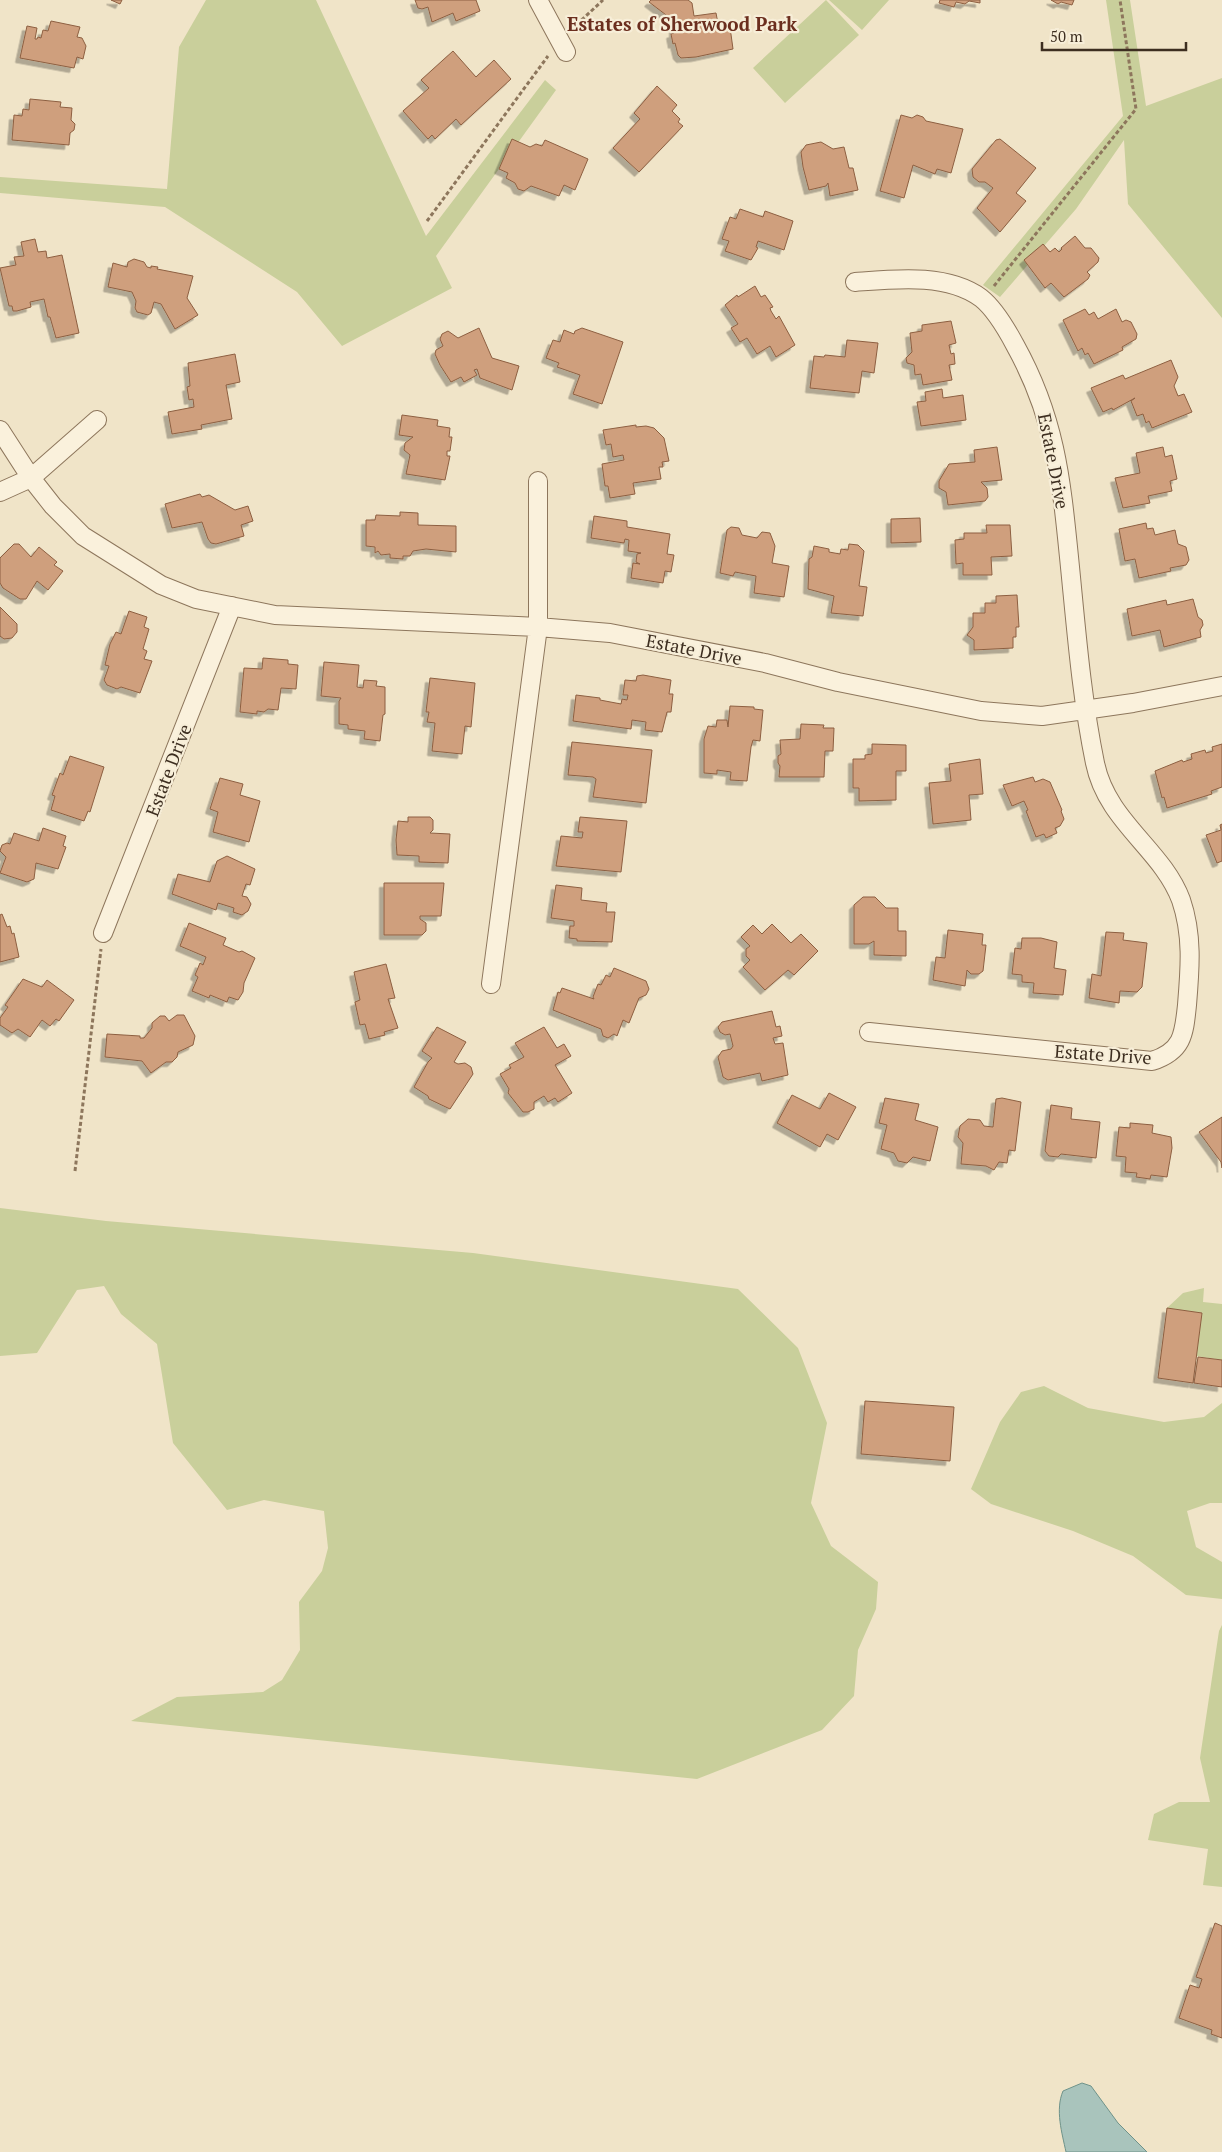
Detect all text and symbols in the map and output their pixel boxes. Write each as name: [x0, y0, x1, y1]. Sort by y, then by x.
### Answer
district label: Estates of Sherwood Park: [567, 11, 798, 36]
scale bar: [1042, 20, 1186, 52]
text: 50 m: [1050, 26, 1083, 46]
street label: Estate Drive: [1033, 411, 1075, 511]
street label: Estate Drive: [644, 628, 744, 670]
street label: Estate Drive: [139, 720, 197, 820]
street label: Estate Drive: [1054, 1039, 1152, 1069]

